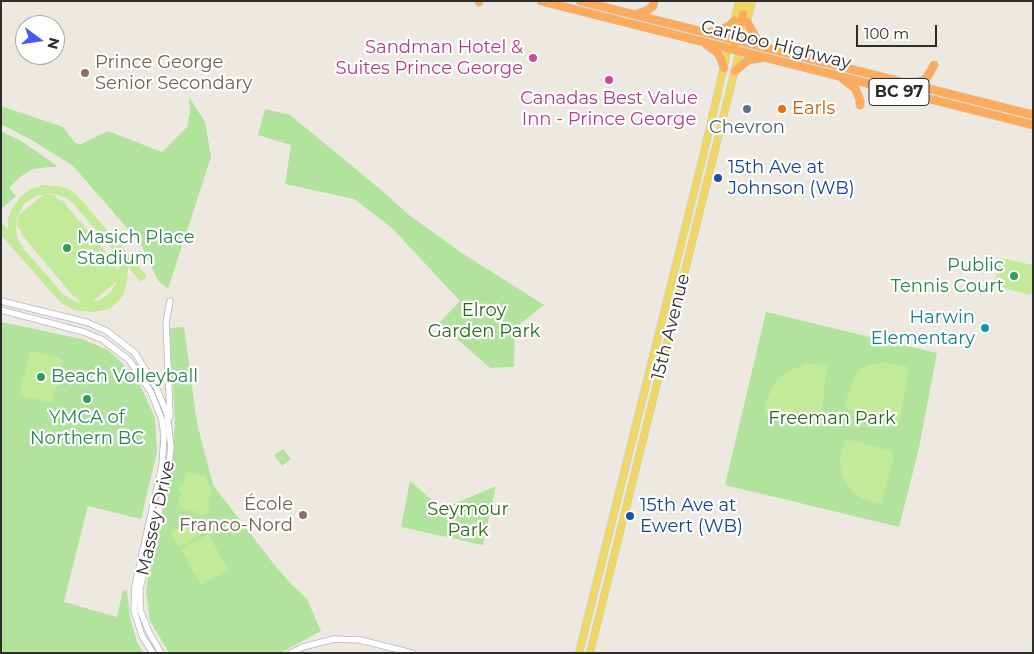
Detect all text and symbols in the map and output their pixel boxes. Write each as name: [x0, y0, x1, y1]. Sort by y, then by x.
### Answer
north arrow: [15, 15, 65, 65]
scale bar: [859, 15, 940, 47]
street label: Cariboo Highway: [699, 16, 853, 74]
text: 100 m: [864, 24, 909, 43]
text: N: [43, 36, 64, 51]
place label: Sandman Hotel & Suites Prince George: [335, 37, 523, 80]
place label: Prince George Senior Secondary: [95, 52, 252, 94]
marker: Sandman Hotel & Suites Prince George: [527, 52, 539, 64]
marker: Prince George Senior Secondary: [79, 67, 91, 79]
marker: Canadas Best Value Inn - Prince George: [603, 74, 615, 86]
road number: BC 97: [869, 78, 929, 105]
place label: Canadas Best Value Inn - Prince George: [520, 88, 698, 130]
place label: Earls: [792, 98, 835, 120]
marker: Chevron: [741, 103, 753, 115]
marker: Earls: [776, 103, 788, 115]
place label: Chevron: [709, 117, 785, 139]
place label: 15th Ave at Johnson (WB): [728, 157, 855, 200]
marker: 15th Ave at Johnson (WB): [712, 172, 724, 184]
place label: Masich Place Stadium: [77, 227, 195, 270]
marker: Masich Place Stadium: [61, 242, 73, 254]
place label: Public Tennis Court: [891, 255, 1004, 298]
marker: Public Tennis Court: [1008, 270, 1020, 282]
street label: 15th Avenue: [647, 272, 695, 382]
park label: Elroy Garden Park: [428, 300, 540, 342]
place label: Harwin Elementary: [871, 307, 975, 350]
marker: Harwin Elementary: [979, 322, 991, 334]
place label: Beach Volleyball: [51, 366, 198, 388]
marker: Beach Volleyball: [35, 371, 47, 383]
marker: YMCA of Northern BC: [81, 393, 93, 405]
place label: YMCA of Northern BC: [30, 407, 144, 449]
park label: Freeman Park: [768, 408, 896, 430]
street label: Massey Drive: [132, 458, 180, 578]
place label: École Franco-Nord: [179, 494, 293, 536]
place label: 15th Ave at Ewert (WB): [640, 495, 743, 538]
park label: Seymour Park: [427, 499, 509, 542]
marker: École Franco-Nord: [297, 509, 309, 521]
marker: 15th Ave at Ewert (WB): [624, 510, 636, 522]

